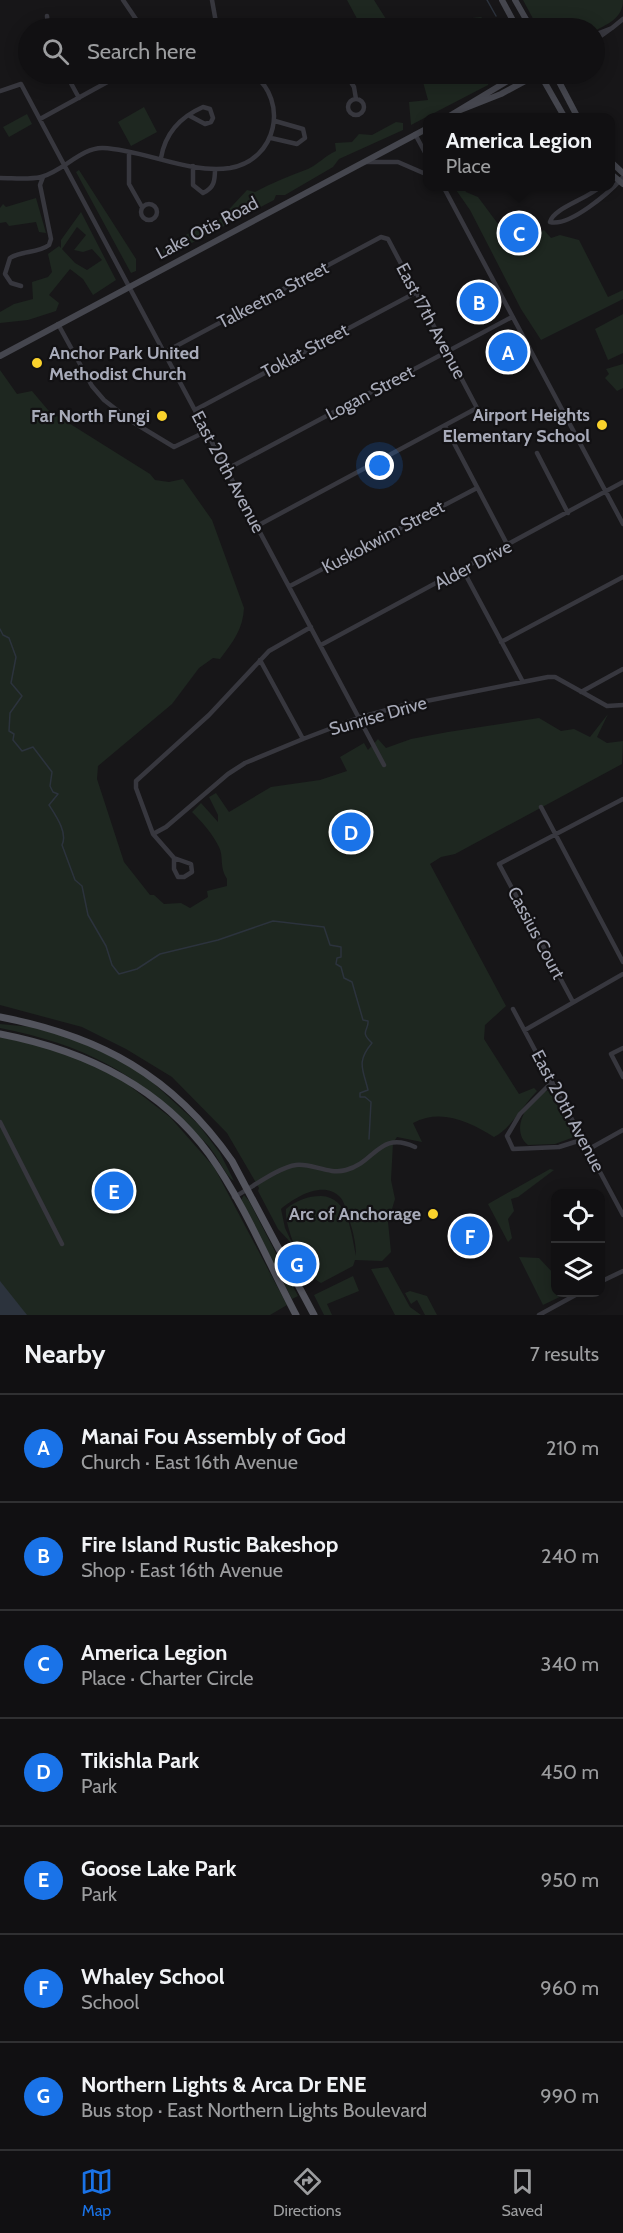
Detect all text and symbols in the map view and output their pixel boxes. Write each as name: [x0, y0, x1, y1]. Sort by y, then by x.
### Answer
search box: [18, 18, 605, 84]
icon: search: [39, 35, 72, 68]
text: Search here: [87, 38, 196, 65]
popup: [423, 113, 615, 191]
text: America Legion: [446, 127, 592, 154]
text: Place: [446, 154, 491, 178]
street label: Lake Otis Road: [152, 192, 262, 264]
pin: C: [500, 210, 538, 256]
street label: Talkeetna Street: [214, 257, 332, 333]
street label: East 17th Avenue: [391, 259, 471, 383]
pin: B: [460, 280, 498, 324]
street label: Toklat Street: [258, 319, 352, 383]
pin: A: [488, 330, 528, 374]
place label: Anchor Park United Methodist Church: [49, 342, 199, 385]
marker: Anchor Park United Methodist Church: [30, 356, 44, 370]
street label: Logan Street: [322, 361, 418, 425]
place label: Airport Heights Elementary School: [443, 404, 590, 447]
place label: Far North Fungi: [31, 405, 150, 427]
street label: East 20th Avenue: [187, 407, 269, 537]
marker: Far North Fungi: [155, 409, 169, 423]
marker: Airport Heights Elementary School: [595, 418, 609, 432]
your location: [365, 451, 394, 480]
street label: Kuskokwim Street: [318, 496, 448, 578]
street label: Alder Drive: [431, 535, 515, 595]
street label: Sunrise Drive: [327, 692, 429, 740]
pin: D: [332, 810, 370, 854]
street label: Cassius Court: [503, 883, 569, 983]
street label: East 20th Avenue: [527, 1046, 609, 1176]
pin: E: [94, 1168, 134, 1214]
map controls: [551, 1189, 605, 1297]
button: locate: [551, 1189, 605, 1243]
place label: Arc of Anchorage: [289, 1203, 421, 1225]
marker: Arc of Anchorage: [426, 1207, 440, 1221]
pin: F: [450, 1214, 490, 1258]
pin: G: [278, 1242, 316, 1286]
button: layers: [551, 1243, 605, 1297]
text: Nearby: [24, 1338, 105, 1370]
text: 7 results: [530, 1342, 599, 1366]
text: Manai Fou Assembly of God: [81, 1423, 346, 1450]
text: A: [37, 1436, 50, 1460]
text: 210 m: [546, 1436, 599, 1460]
text: Church · East 16th Avenue: [81, 1450, 298, 1474]
text: Fire Island Rustic Bakeshop: [81, 1531, 338, 1558]
text: B: [37, 1544, 50, 1568]
text: 240 m: [541, 1544, 599, 1568]
text: Shop · East 16th Avenue: [81, 1558, 283, 1582]
text: America Legion: [81, 1639, 227, 1666]
text: C: [37, 1652, 50, 1676]
text: 340 m: [541, 1652, 599, 1676]
text: Place · Charter Circle: [81, 1666, 254, 1690]
text: Tikishla Park: [81, 1747, 199, 1774]
text: D: [36, 1760, 51, 1784]
text: 450 m: [541, 1760, 599, 1784]
text: Park: [81, 1774, 117, 1798]
text: Goose Lake Park: [81, 1855, 236, 1882]
text: E: [38, 1868, 49, 1892]
text: 950 m: [541, 1868, 599, 1892]
text: Park: [81, 1882, 117, 1906]
text: Whaley School: [81, 1963, 225, 1990]
text: F: [38, 1976, 49, 2000]
text: 960 m: [540, 1976, 599, 2000]
text: School: [81, 1990, 139, 2014]
text: Northern Lights & Arca Dr ENE: [81, 2071, 366, 2098]
text: G: [37, 2084, 50, 2108]
text: 990 m: [540, 2084, 599, 2108]
text: Bus stop · East Northern Lights Boulevard: [81, 2098, 427, 2122]
tab: Map: [80, 2165, 113, 2220]
tab: Directions: [273, 2165, 341, 2220]
tab: Saved: [501, 2165, 543, 2220]

